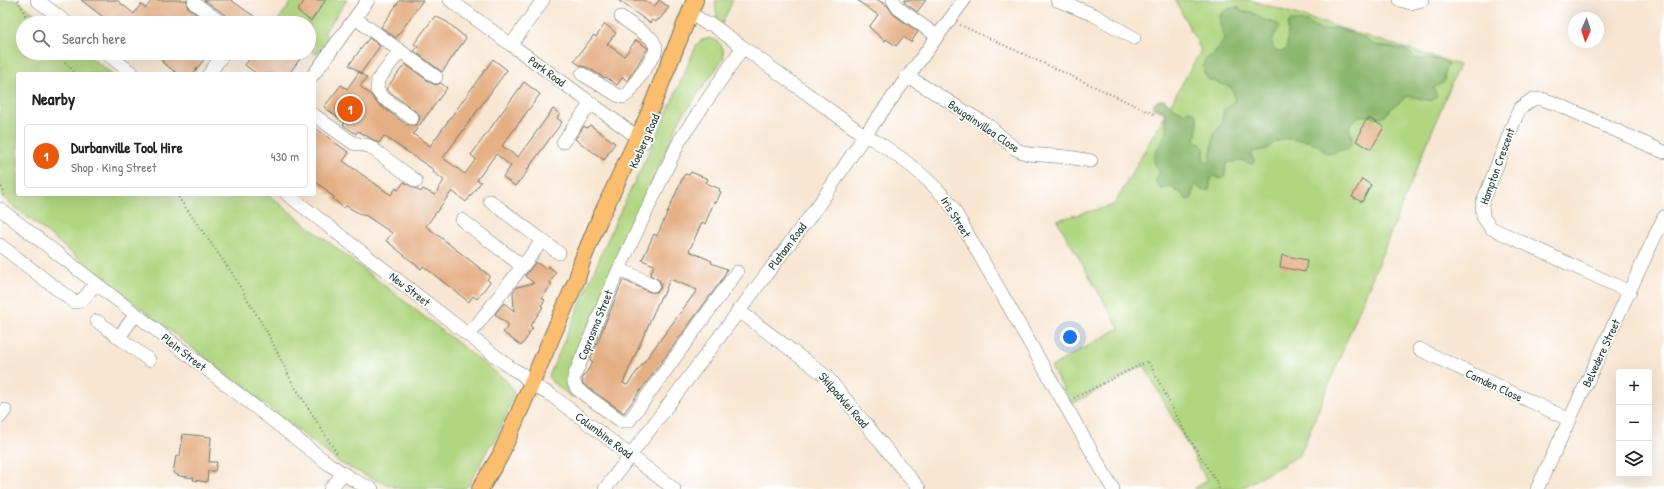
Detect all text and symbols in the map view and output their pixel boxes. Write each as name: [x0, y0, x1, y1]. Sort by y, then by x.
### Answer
north arrow: [1568, 12, 1604, 48]
search box: [16, 16, 316, 60]
icon: search: [30, 27, 52, 49]
text: Search here: [62, 28, 126, 49]
street label: Park Road: [525, 52, 569, 91]
text: Nearby: [32, 87, 75, 110]
pin: 1: [337, 94, 363, 124]
street label: Bougainvillea Close: [945, 96, 1023, 156]
street label: Koeberg Road: [624, 111, 664, 171]
street label: Hampton Crescent: [1475, 125, 1519, 207]
text: Durbanville Tool Hire: [71, 137, 183, 158]
text: 1: [44, 147, 48, 165]
text: 430 m: [271, 147, 299, 165]
text: Shop · King Street: [71, 158, 156, 176]
street label: Iris Street: [937, 193, 976, 242]
street label: Plataan Road: [764, 219, 811, 273]
street label: New Street: [386, 268, 435, 311]
street label: Coprosma Street: [573, 287, 617, 363]
street label: Belvedere Street: [1578, 315, 1625, 390]
your location: [1060, 327, 1080, 347]
street label: Plein Street: [158, 329, 211, 375]
street label: Camden Close: [1463, 364, 1525, 406]
street label: Skilpadvlei Road: [815, 368, 873, 432]
map controls: [1616, 369, 1652, 477]
button: +: [1616, 369, 1652, 405]
button: −: [1616, 405, 1652, 441]
street label: Columbine Road: [572, 408, 636, 462]
button: layers: [1616, 441, 1652, 477]

